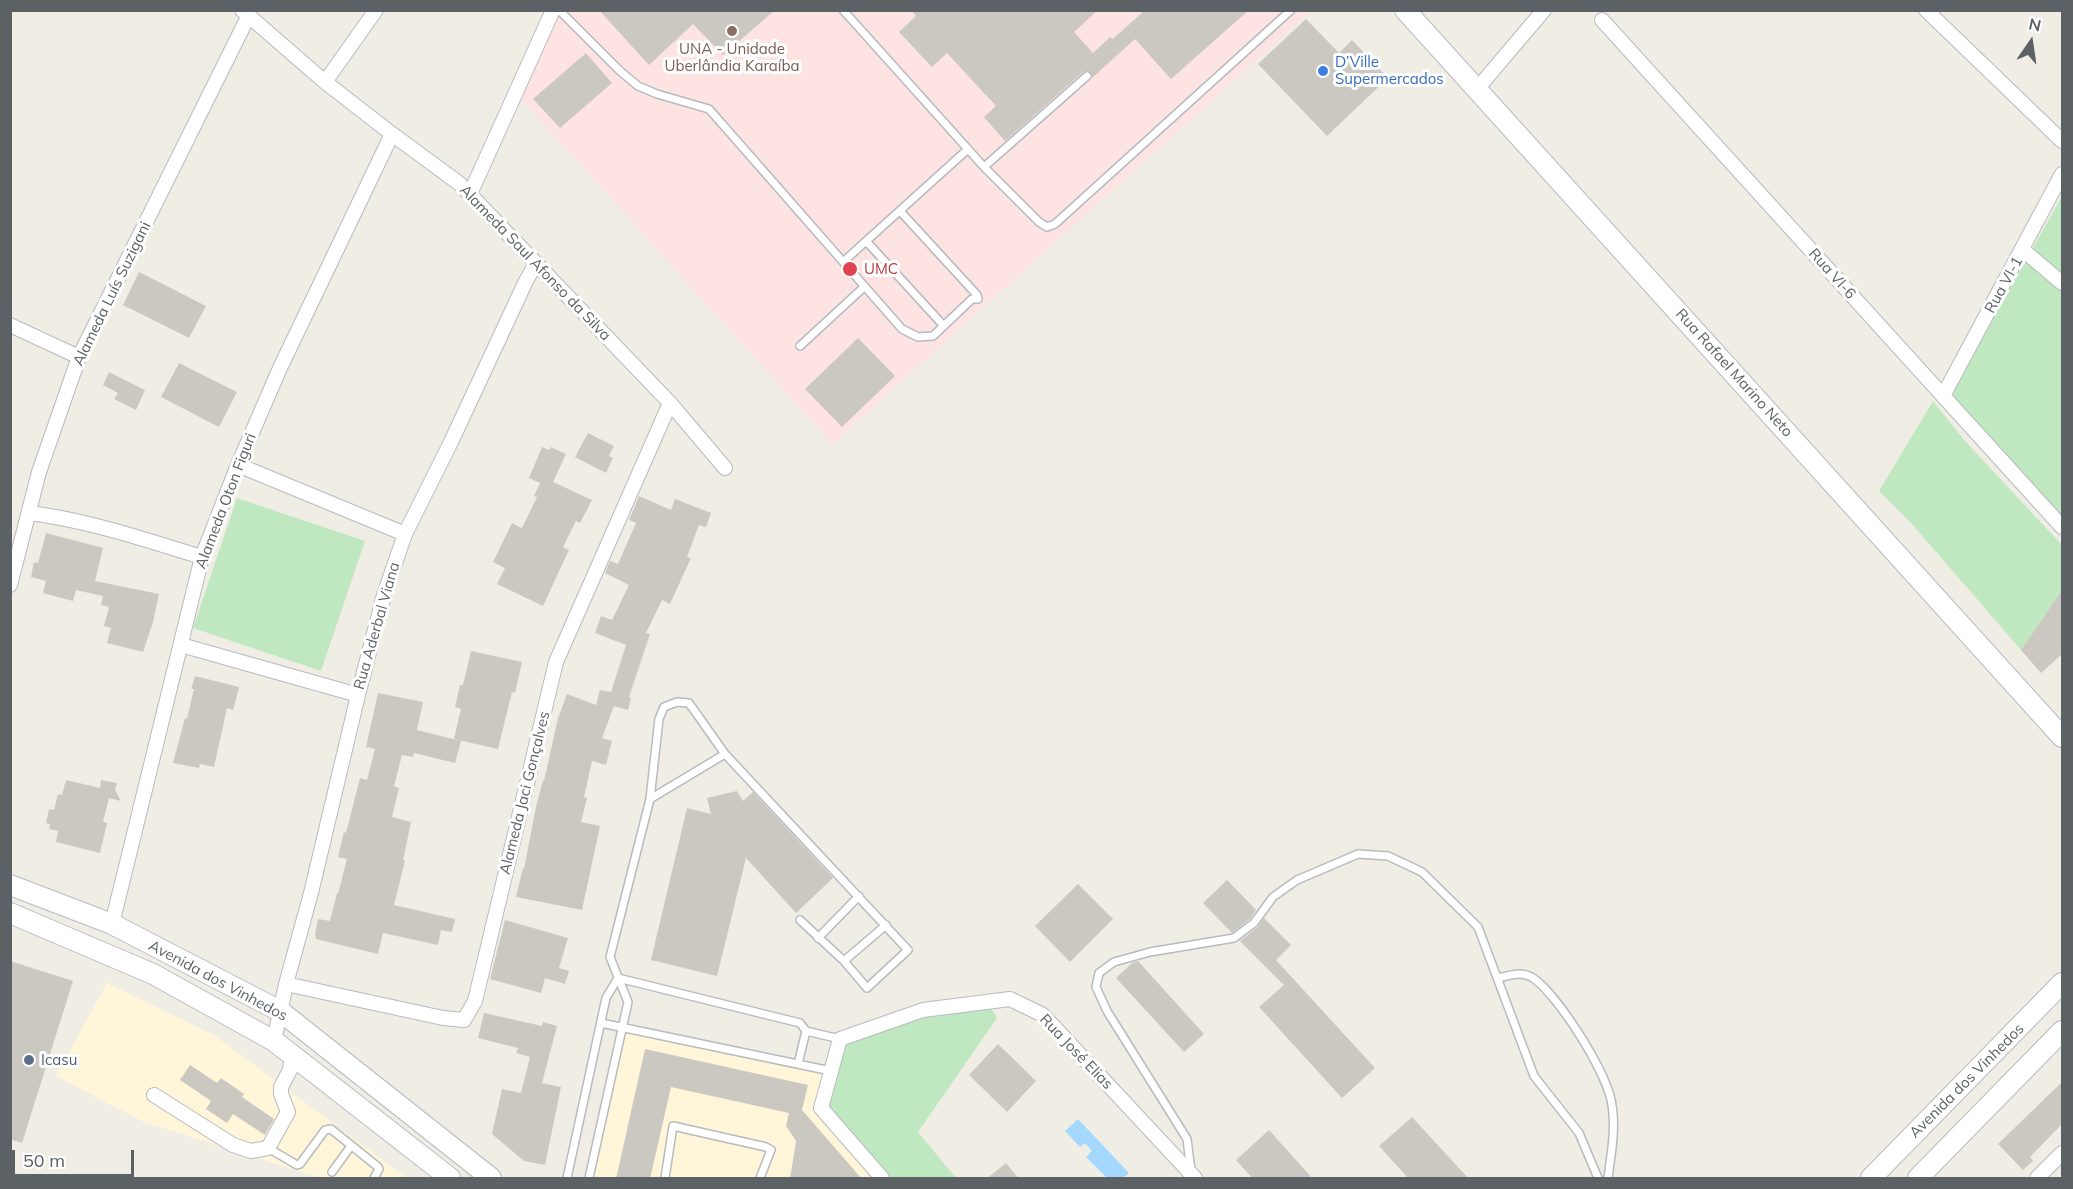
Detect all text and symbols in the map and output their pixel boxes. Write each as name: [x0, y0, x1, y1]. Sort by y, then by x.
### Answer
north arrow: [2001, 12, 2061, 72]
text: N: [2027, 13, 2043, 36]
marker: UNA - Unidade Uberlândia Karaíba: [725, 24, 739, 38]
place label: UNA - Unidade Uberlândia Karaíba: [665, 40, 799, 75]
place label: D’Ville Supermercados: [1335, 53, 1444, 88]
marker: D’Ville Supermercados: [1316, 64, 1330, 78]
street label: Alameda Saul Afonso da Silva: [456, 181, 614, 345]
street label: Alameda Luís Suzigani: [69, 219, 155, 369]
street label: Rua VI-6: [1805, 245, 1859, 303]
street label: Rua VI-1: [1981, 254, 2027, 316]
marker: UMC: [841, 260, 859, 278]
place label: UMC: [864, 260, 898, 278]
street label: Rua Rafael Marino Neto: [1672, 305, 1796, 441]
street label: Alameda Oton Figuri: [192, 431, 260, 571]
street label: Rua Aderbal Viana: [350, 560, 404, 692]
street label: Alameda Jaci Gonçalves: [496, 710, 554, 876]
street label: Avenida dos Vinhedos: [146, 937, 290, 1025]
street label: Rua José Elias: [1036, 1011, 1116, 1093]
street label: Avenida dos Vinhedos: [1906, 1020, 2028, 1142]
place label: Icasu: [41, 1051, 77, 1069]
marker: Icasu: [22, 1053, 36, 1067]
scale bar: [15, 1138, 136, 1176]
text: 50 m: [23, 1149, 65, 1172]

